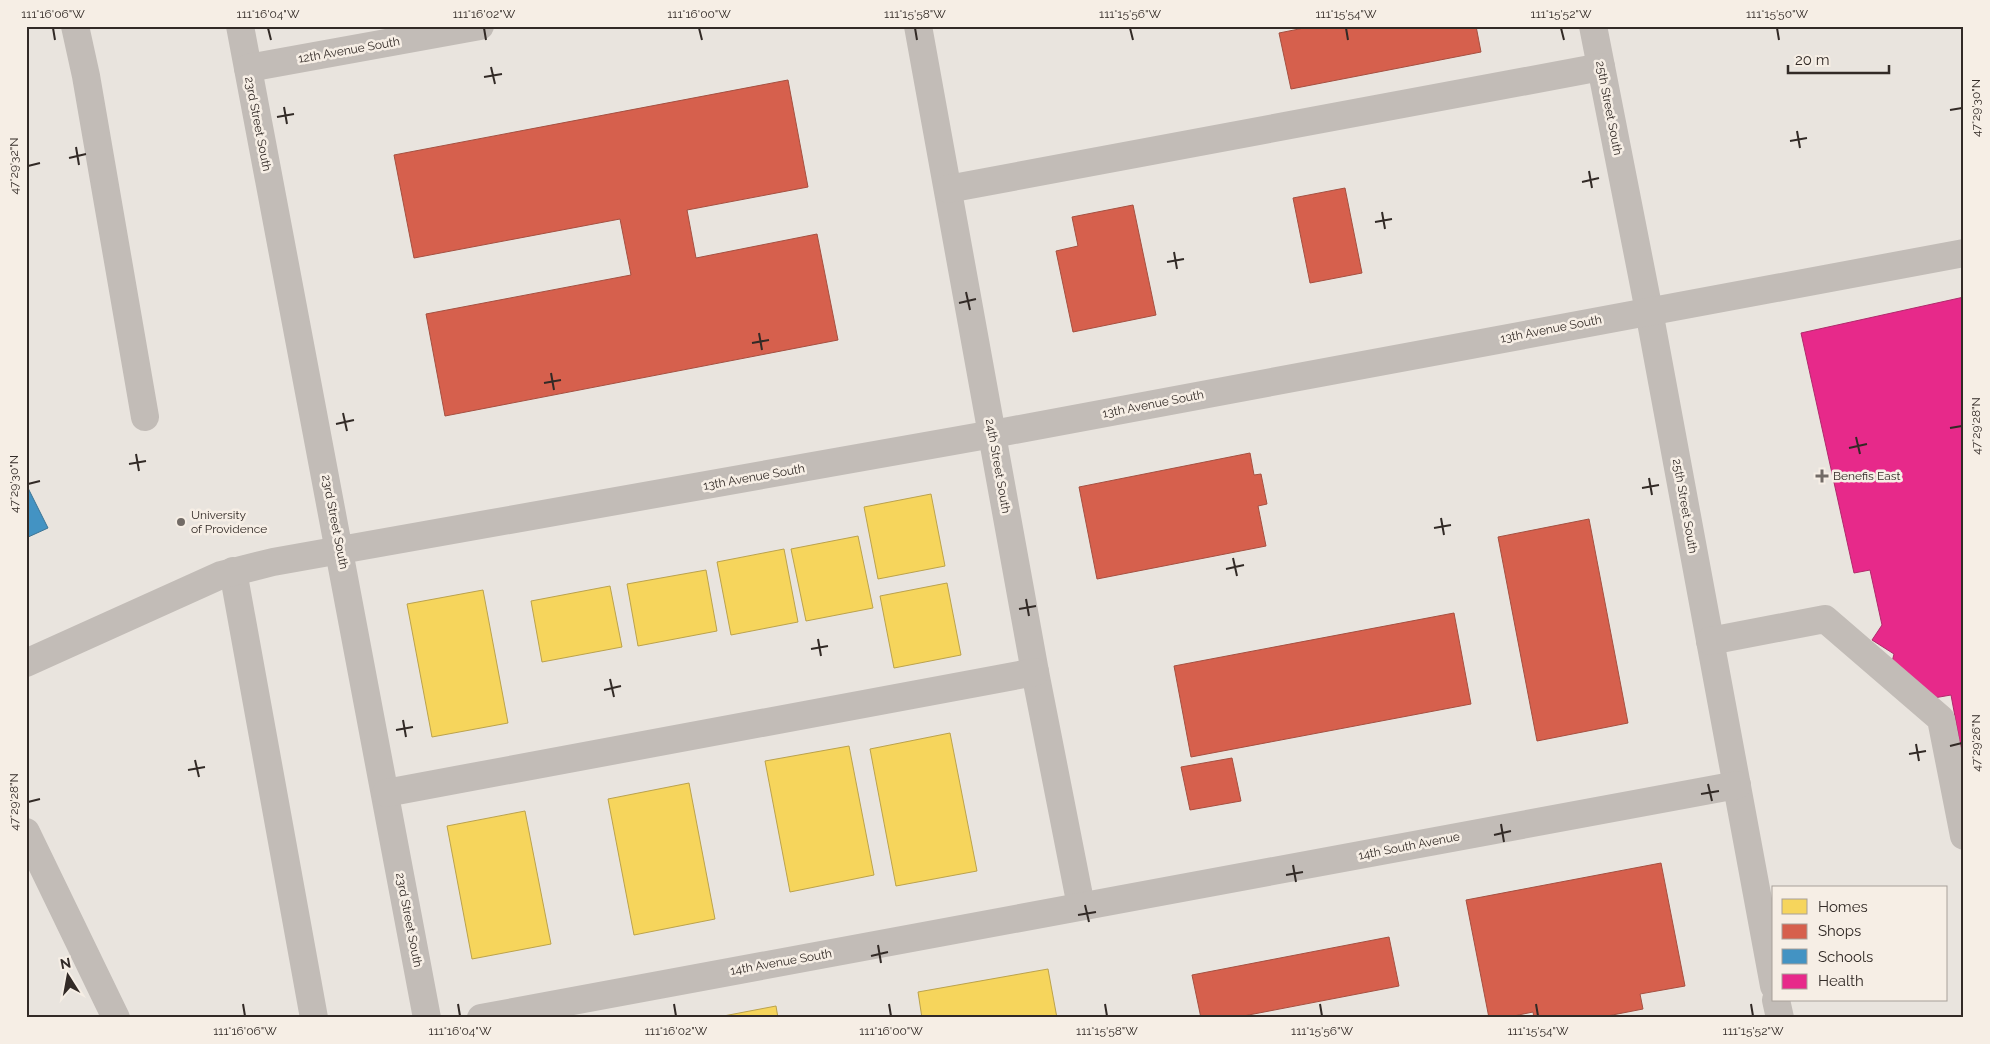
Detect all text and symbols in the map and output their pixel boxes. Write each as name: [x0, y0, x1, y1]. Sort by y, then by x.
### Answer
text: 111°16'06"W: [21, 7, 85, 21]
text: 111°16'04"W: [237, 7, 300, 21]
text: 111°16'02"W: [453, 7, 516, 21]
text: 111°16'00"W: [667, 7, 731, 21]
text: 111°15'58"W: [884, 7, 946, 21]
text: 111°15'56"W: [1099, 7, 1161, 21]
text: 111°15'54"W: [1315, 7, 1377, 21]
text: 111°15'52"W: [1531, 7, 1592, 21]
text: 111°15'50"W: [1746, 7, 1808, 21]
street label: 12th Avenue South: [297, 34, 401, 66]
scale bar: [1788, 42, 1889, 74]
text: 20 m: [1795, 51, 1830, 69]
street label: 25th Street South: [1593, 60, 1625, 156]
street label: 23rd Street South: [242, 75, 274, 173]
text: 47°29'30"N: [1969, 79, 1983, 137]
text: 47°29'32"N: [7, 138, 21, 194]
street label: 13th Avenue South: [1499, 312, 1603, 346]
street label: 13th Avenue South: [1101, 387, 1205, 421]
text: 47°29'28"N: [1969, 397, 1983, 455]
street label: 24th Street South: [983, 418, 1013, 514]
text: 47°29'30"N: [7, 455, 21, 513]
street label: 25th Street South: [1670, 458, 1700, 554]
street label: 13th Avenue South: [702, 461, 806, 493]
marker: Benefis East: [1815, 469, 1829, 483]
place label: Benefis East: [1833, 469, 1901, 483]
street label: 23rd Street South: [319, 473, 351, 571]
place label: University of Providence: [191, 508, 267, 536]
marker: University of Providence: [175, 516, 187, 528]
text: 47°29'26"N: [1969, 714, 1983, 772]
text: 47°29'28"N: [7, 773, 21, 831]
street label: 14th South Avenue: [1357, 829, 1461, 863]
street label: 23rd Street South: [393, 871, 425, 969]
legend: [1772, 886, 1948, 1002]
text: Homes: [1818, 898, 1868, 916]
text: Shops: [1818, 922, 1861, 940]
street label: 14th Avenue South: [729, 946, 833, 978]
text: Schools: [1818, 948, 1873, 966]
north arrow: [42, 952, 92, 1002]
text: N: [59, 954, 72, 972]
text: Health: [1818, 972, 1864, 990]
text: 111°16'06"W: [213, 1024, 277, 1038]
text: 111°16'04"W: [429, 1024, 492, 1038]
text: 111°16'02"W: [645, 1024, 708, 1038]
text: 111°16'00"W: [859, 1024, 923, 1038]
text: 111°15'58"W: [1076, 1024, 1138, 1038]
text: 111°15'56"W: [1291, 1024, 1353, 1038]
text: 111°15'54"W: [1507, 1024, 1569, 1038]
text: 111°15'52"W: [1723, 1024, 1784, 1038]

